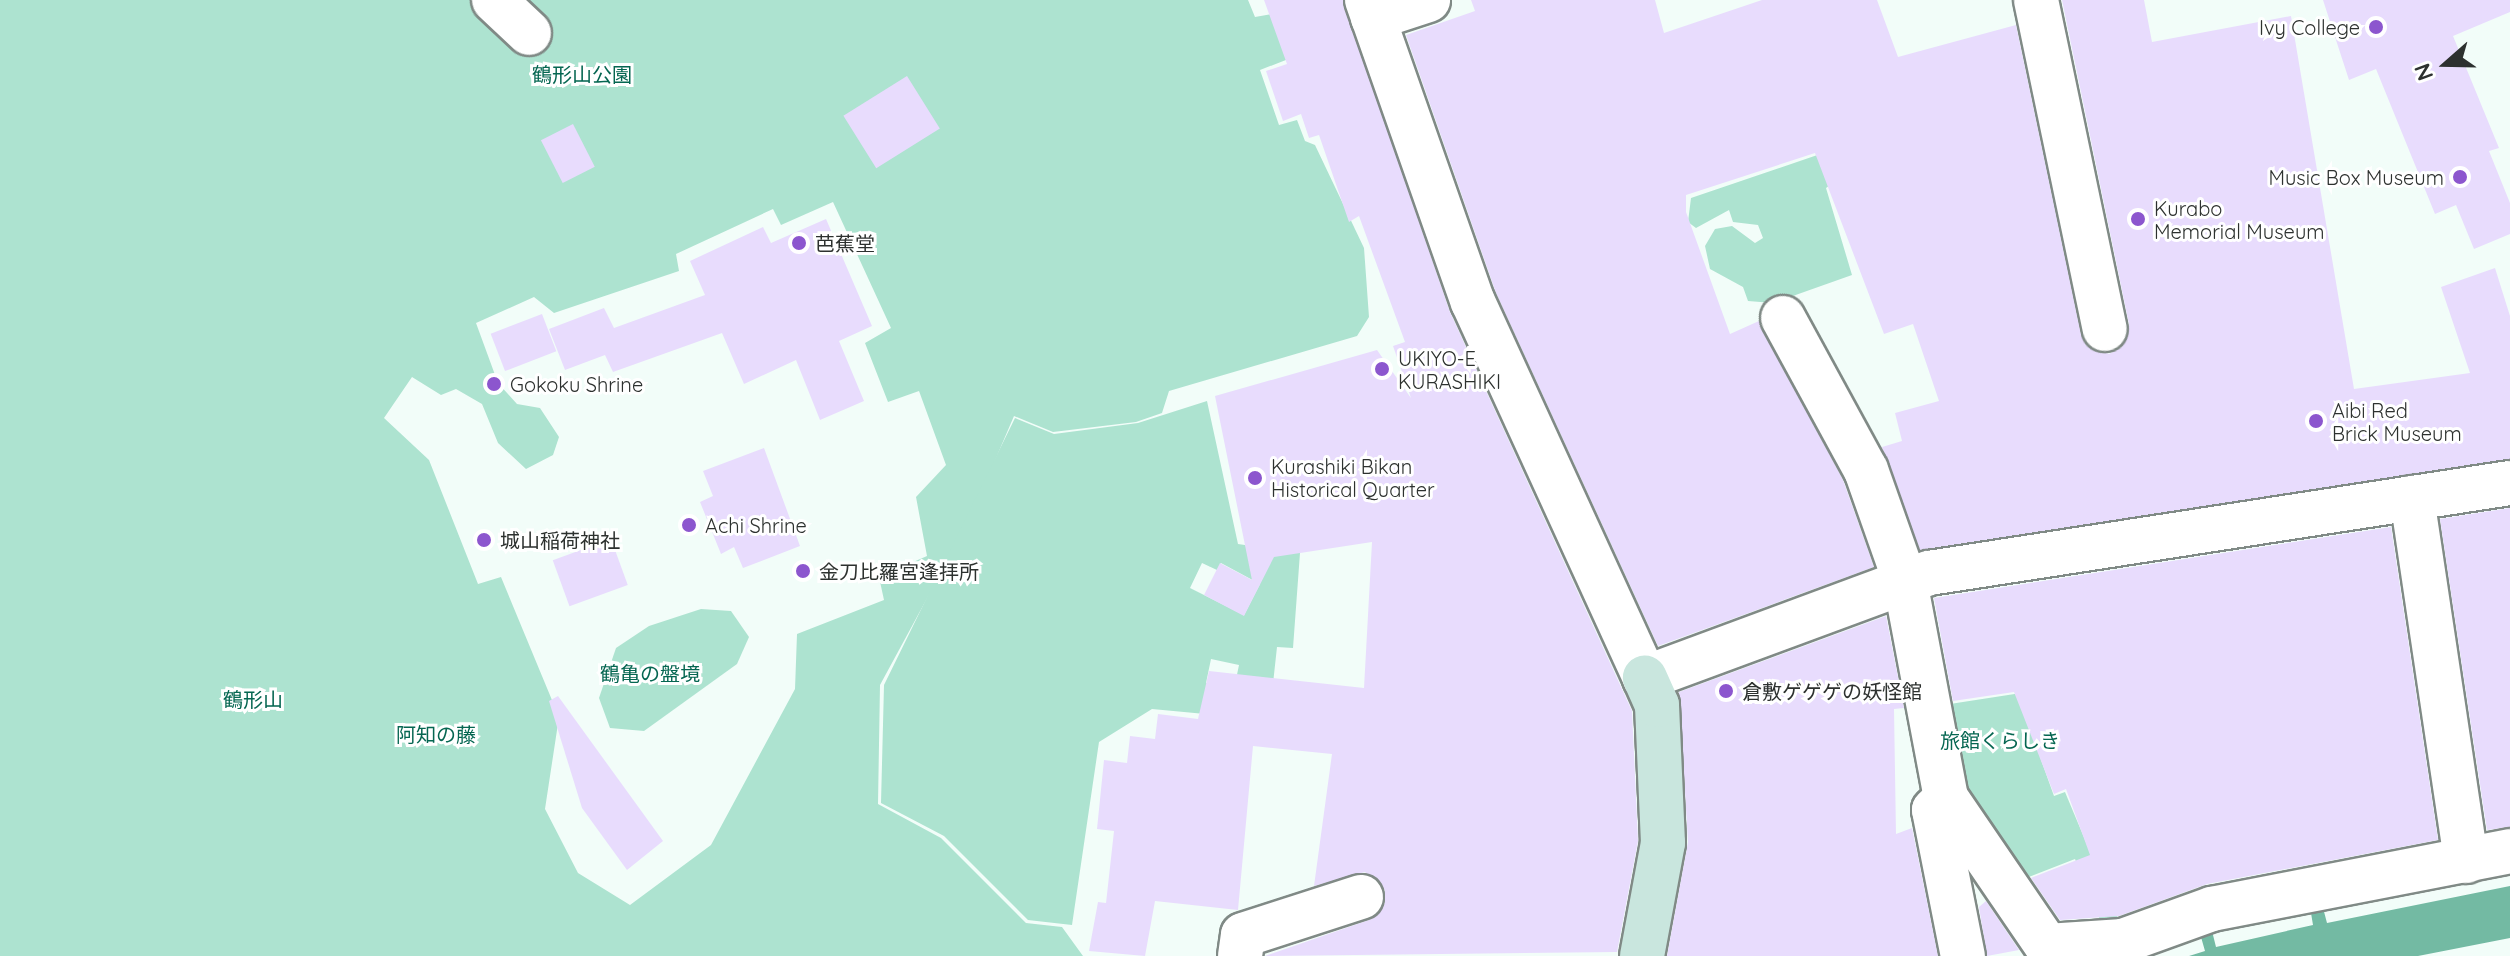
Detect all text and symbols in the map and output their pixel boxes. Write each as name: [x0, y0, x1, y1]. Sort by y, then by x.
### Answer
place label: Ivy College: [2259, 15, 2360, 39]
marker: Ivy College: [2367, 18, 2385, 36]
north arrow: [2406, 24, 2486, 104]
text: N: [2408, 60, 2439, 85]
park label: 鶴形山公園: [532, 62, 632, 86]
place label: Music Box Museum: [2268, 165, 2444, 189]
marker: Music Box Museum: [2451, 168, 2469, 186]
place label: Kurabo Memorial Museum: [2154, 196, 2325, 243]
marker: Kurabo Memorial Museum: [2129, 210, 2147, 228]
place label: 芭蕉堂: [815, 231, 875, 255]
marker: 芭蕉堂: [790, 234, 808, 252]
place label: UKIYO-E KURASHIKI: [1398, 346, 1501, 393]
marker: UKIYO-E KURASHIKI: [1373, 360, 1391, 378]
place label: Gokoku Shrine: [510, 372, 643, 396]
marker: Gokoku Shrine: [485, 375, 503, 393]
place label: Aibi Red Brick Museum: [2332, 398, 2462, 445]
marker: Aibi Red Brick Museum: [2307, 412, 2325, 430]
place label: Kurashiki Bikan Historical Quarter: [1271, 454, 1435, 501]
marker: Kurashiki Bikan Historical Quarter: [1246, 469, 1264, 487]
place label: Achi Shrine: [705, 513, 807, 537]
marker: Achi Shrine: [680, 516, 698, 534]
place label: 城山稲荷神社: [500, 528, 620, 552]
marker: 城山稲荷神社: [475, 531, 493, 549]
place label: 金刀比羅宮逢拝所: [819, 559, 979, 583]
marker: 金刀比羅宮逢拝所: [794, 562, 812, 580]
park label: 鶴亀の盤境: [600, 661, 700, 685]
place label: 倉敷ゲゲゲの妖怪館: [1742, 679, 1922, 703]
marker: 倉敷ゲゲゲの妖怪館: [1717, 682, 1735, 700]
park label: 鶴形山: [223, 687, 283, 711]
park label: 阿知の藤: [396, 722, 476, 746]
park label: 旅館くらしき: [1940, 728, 2060, 752]

